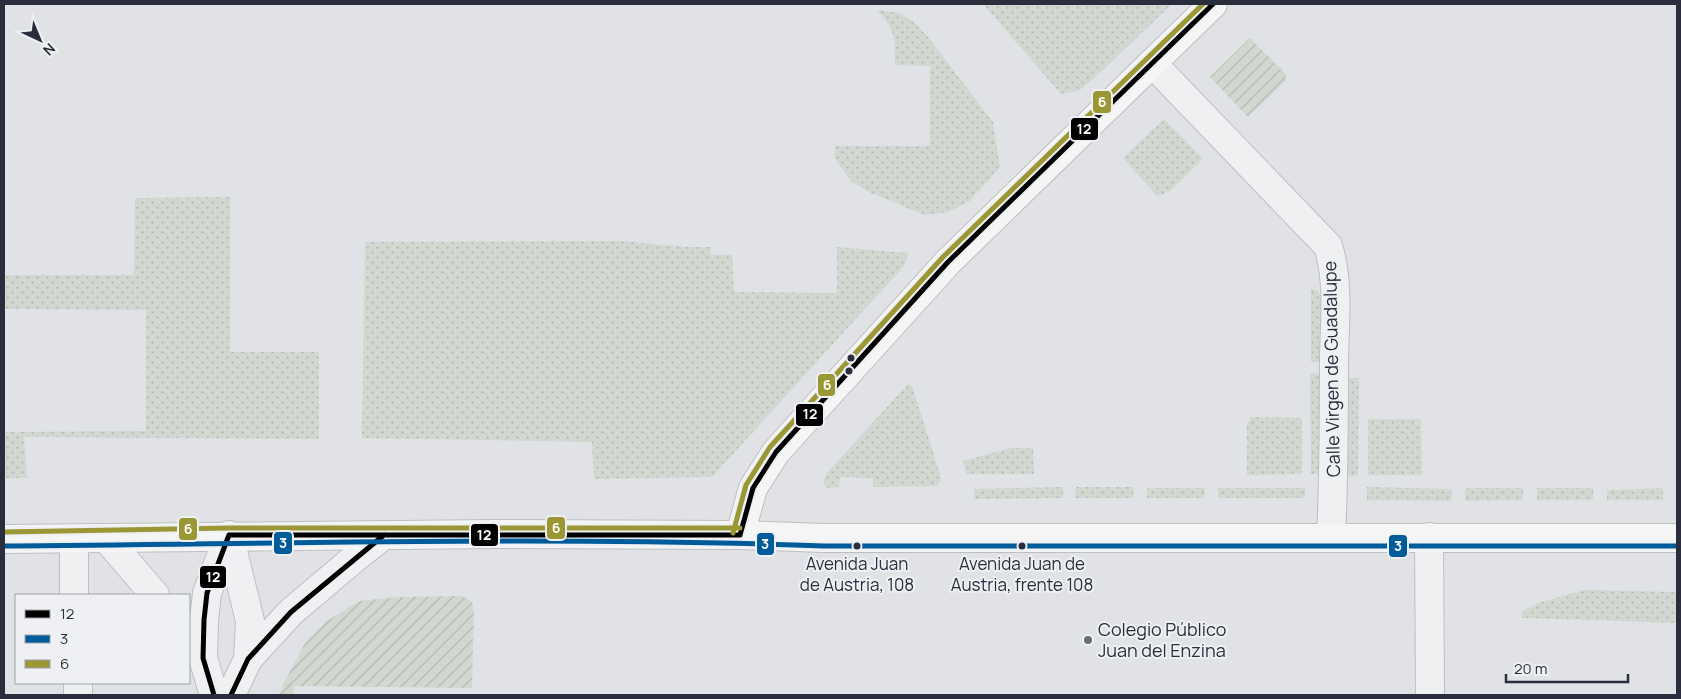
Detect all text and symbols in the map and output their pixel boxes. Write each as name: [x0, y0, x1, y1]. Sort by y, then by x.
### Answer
north arrow: [15, 15, 65, 65]
text: N: [39, 39, 60, 60]
line badge: 6: [1092, 90, 1112, 114]
text: 6: [1098, 92, 1106, 111]
line badge: 12: [1070, 117, 1099, 141]
text: 12: [1077, 119, 1091, 138]
street label: Calle Virgen de Guadalupe: [1317, 261, 1345, 477]
unlabelled marker: [846, 353, 856, 363]
unlabelled marker: [844, 366, 854, 376]
line badge: 6: [817, 373, 836, 397]
text: 6: [823, 375, 831, 394]
line badge: 12: [795, 403, 824, 427]
text: 12: [803, 404, 817, 423]
line badge: 6: [546, 516, 566, 540]
line badge: 6: [178, 517, 198, 541]
text: 6: [552, 518, 560, 537]
text: 6: [184, 519, 192, 538]
line badge: 12: [470, 523, 499, 547]
text: 12: [477, 525, 491, 544]
line badge: 3: [273, 531, 293, 555]
line badge: 3: [756, 532, 775, 556]
text: 3: [279, 533, 287, 552]
text: 3: [761, 534, 769, 553]
line badge: 3: [1388, 534, 1408, 558]
text: 3: [1394, 536, 1402, 555]
marker: Avenida Juan de Austria, 108: [852, 541, 862, 551]
marker: Avenida Juan de Austria, frente 108: [1017, 541, 1027, 551]
place label: Avenida Juan de Austria, 108: [800, 552, 914, 596]
place label: Avenida Juan de Austria, frente 108: [951, 552, 1093, 596]
line badge: 12: [199, 565, 227, 589]
text: 12: [206, 567, 220, 586]
legend: [15, 594, 190, 684]
text: 12: [60, 603, 74, 624]
place label: Colegio Público Juan del Enzina: [1098, 617, 1226, 662]
text: 3: [60, 628, 68, 649]
marker: Colegio Público Juan del Enzina: [1082, 634, 1094, 646]
scale bar: [1506, 652, 1628, 684]
text: 6: [60, 653, 69, 674]
text: 20 m: [1514, 658, 1547, 679]

